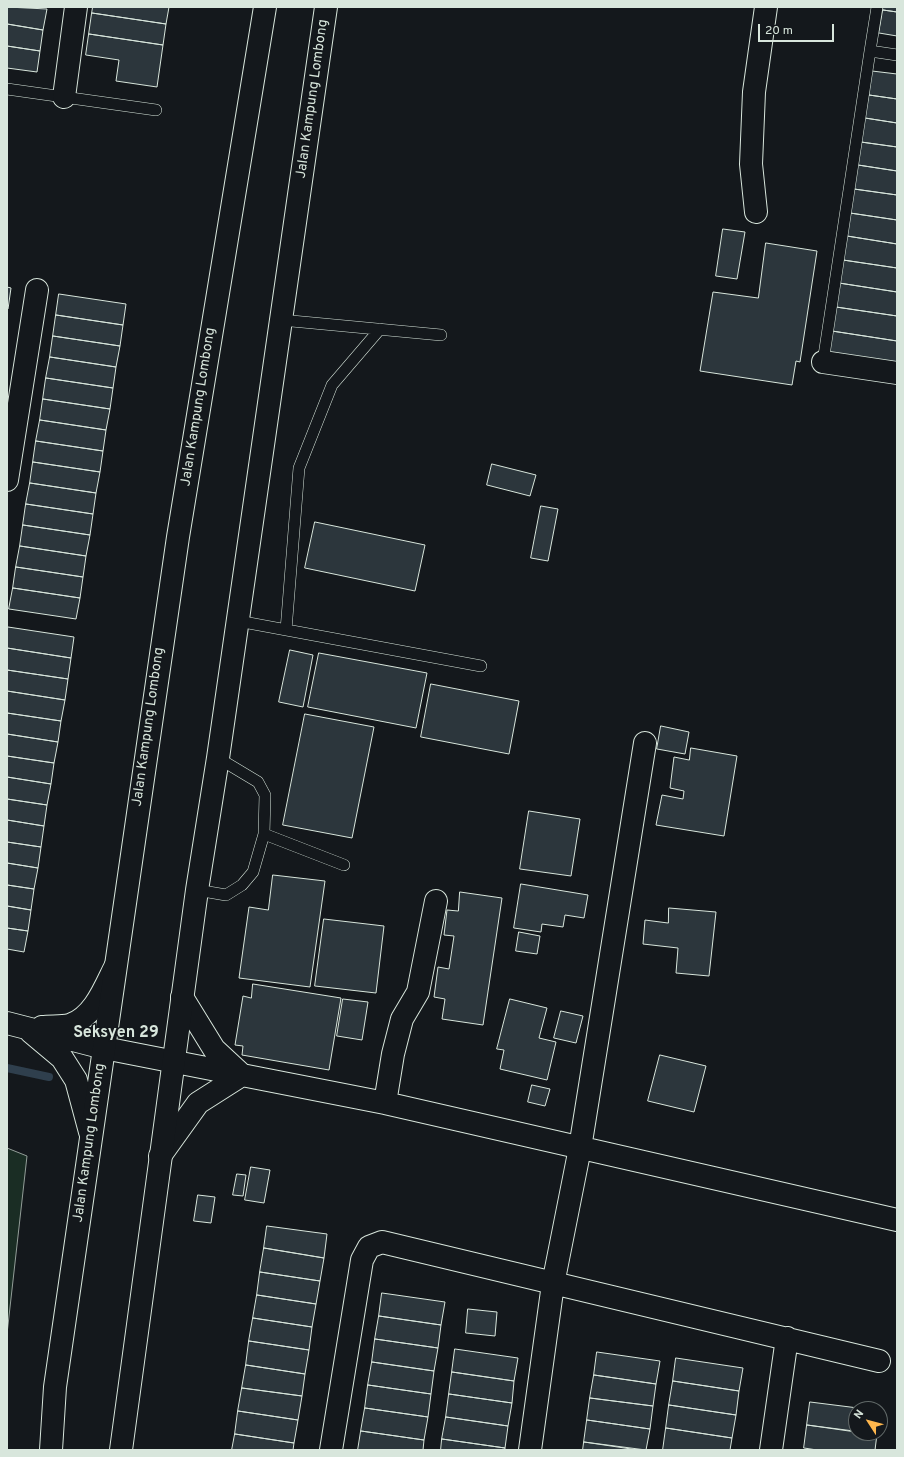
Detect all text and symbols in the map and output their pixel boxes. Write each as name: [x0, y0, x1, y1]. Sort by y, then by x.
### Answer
scale bar: [760, 16, 836, 42]
street label: Jalan Kampung Lombong: [294, 18, 332, 180]
text: 20 m: [765, 23, 793, 39]
street label: Jalan Kampung Lombong: [178, 326, 220, 488]
street label: Jalan Kampung Lombong: [130, 646, 168, 808]
district label: Seksyen 29: [73, 1024, 159, 1044]
street label: Jalan Kampung Lombong: [71, 1062, 109, 1224]
north arrow: [848, 1401, 888, 1441]
text: N: [851, 1407, 867, 1422]

